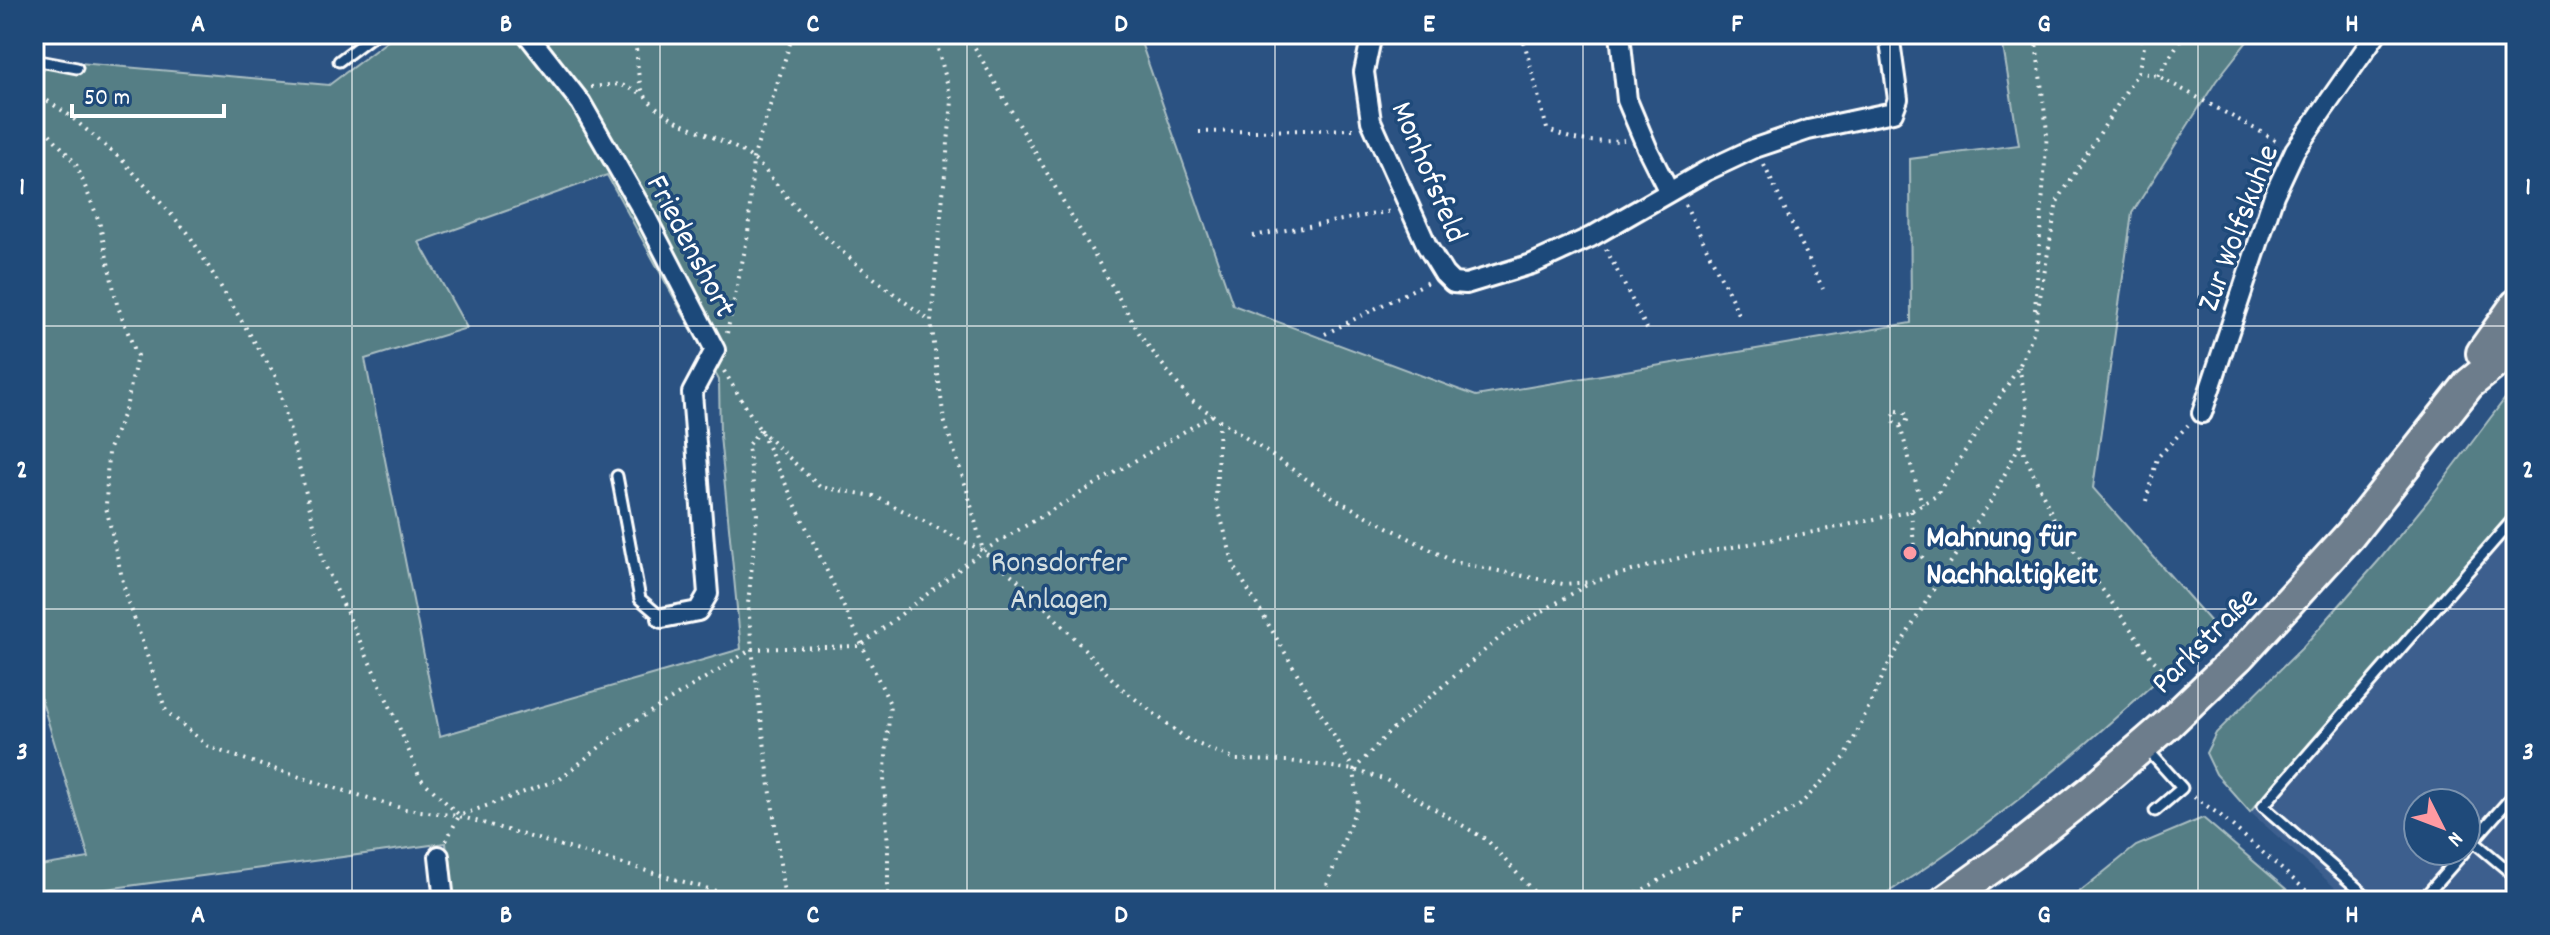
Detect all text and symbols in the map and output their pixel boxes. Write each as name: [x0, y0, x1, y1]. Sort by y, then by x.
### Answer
text: A: [191, 7, 205, 44]
text: B: [500, 7, 512, 44]
text: C: [807, 7, 820, 44]
text: D: [1114, 7, 1128, 44]
text: E: [1423, 7, 1435, 44]
text: F: [1731, 7, 1743, 44]
text: G: [2037, 7, 2051, 44]
text: H: [2345, 7, 2359, 44]
scale bar: [72, 68, 224, 118]
text: 50 m: [84, 82, 130, 116]
street label: Monhofsfeld: [1376, 95, 1477, 251]
street label: Zur Wolfskuhle: [2188, 139, 2294, 319]
street label: Friedenshort: [632, 168, 746, 327]
text: 1: [19, 170, 25, 207]
text: 1: [2525, 170, 2531, 207]
text: 2: [16, 453, 28, 490]
text: 2: [2522, 453, 2534, 490]
place label: Mahnung für Nachhaltigkeit: [1926, 517, 2098, 600]
park label: Ronsdorfer Anlagen: [991, 542, 1127, 625]
marker: Mahnung für Nachhaltigkeit: [1901, 544, 1919, 562]
street label: Parkstraße: [2142, 578, 2271, 707]
text: 3: [16, 735, 28, 772]
text: 3: [2522, 735, 2534, 772]
north arrow: [2402, 787, 2482, 867]
text: N: [2439, 824, 2469, 853]
text: A: [191, 898, 205, 935]
text: B: [500, 898, 512, 935]
text: C: [807, 898, 820, 935]
text: D: [1114, 898, 1128, 935]
text: E: [1423, 898, 1435, 935]
text: F: [1731, 898, 1743, 935]
text: G: [2037, 898, 2051, 935]
text: H: [2345, 898, 2359, 935]

